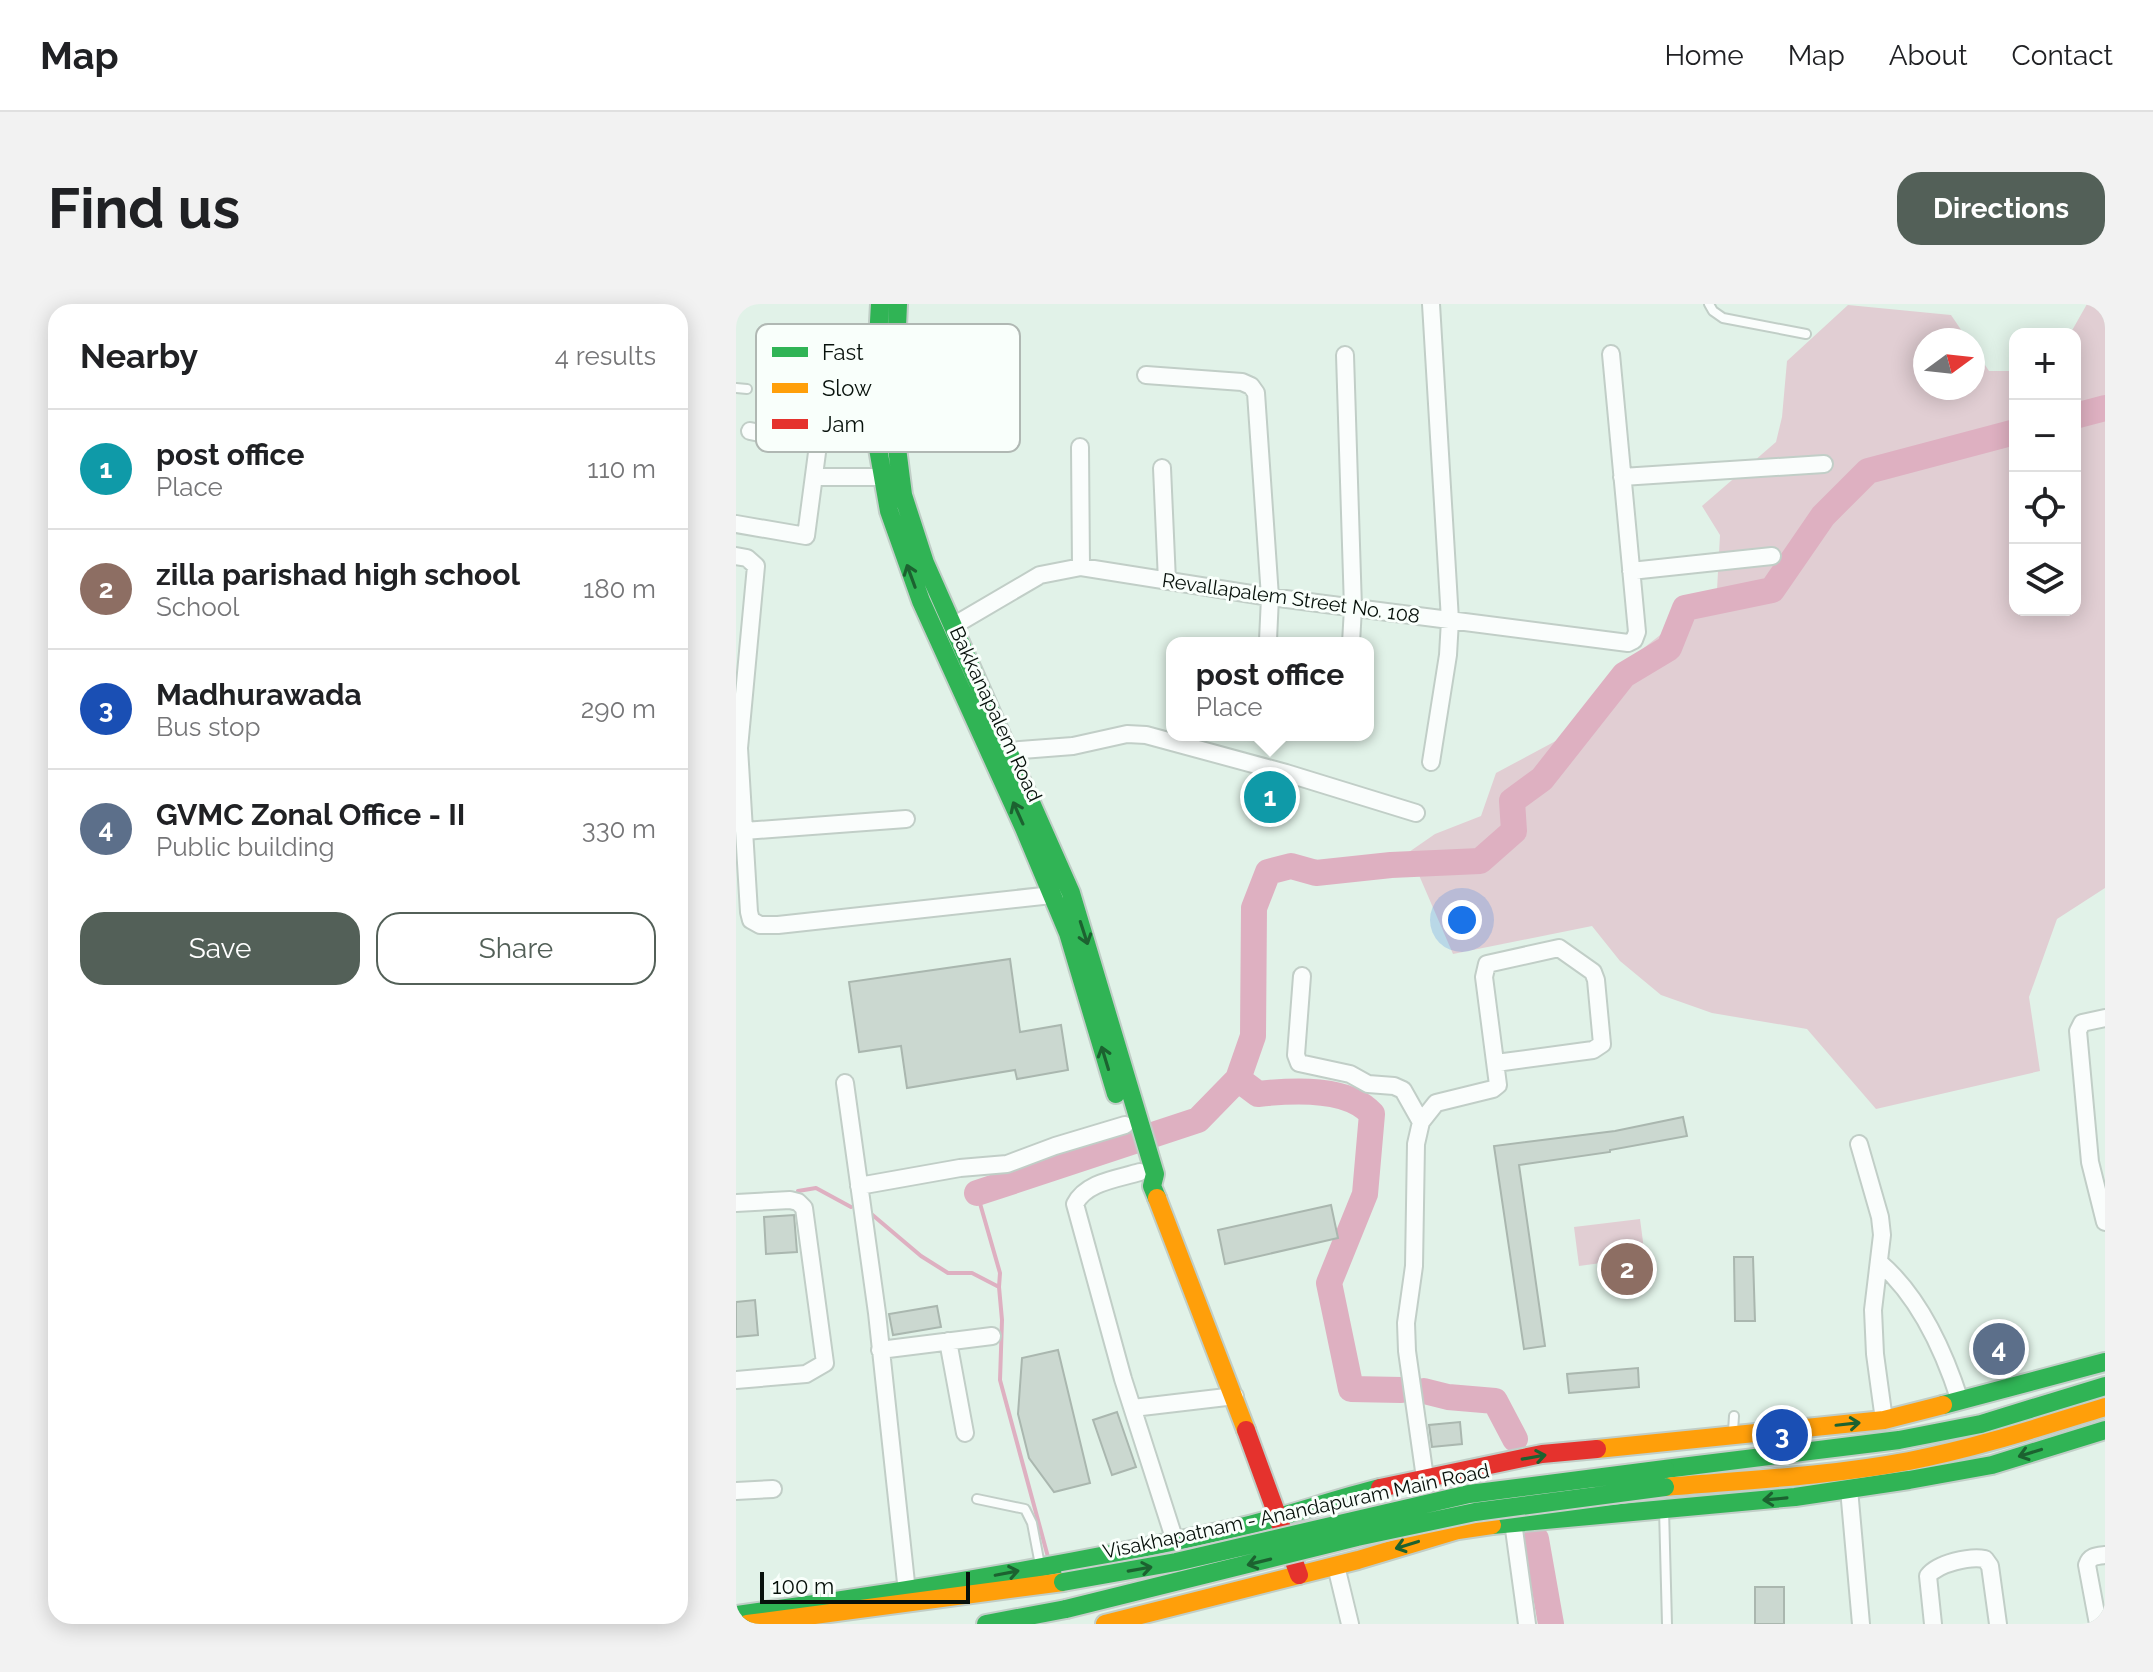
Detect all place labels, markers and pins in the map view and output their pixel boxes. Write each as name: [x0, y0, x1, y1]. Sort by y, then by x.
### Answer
pin: 1: [1244, 767, 1296, 827]
pin: 2: [1601, 1239, 1653, 1299]
pin: 4: [1973, 1319, 2025, 1379]
pin: 3: [1756, 1405, 1808, 1465]

